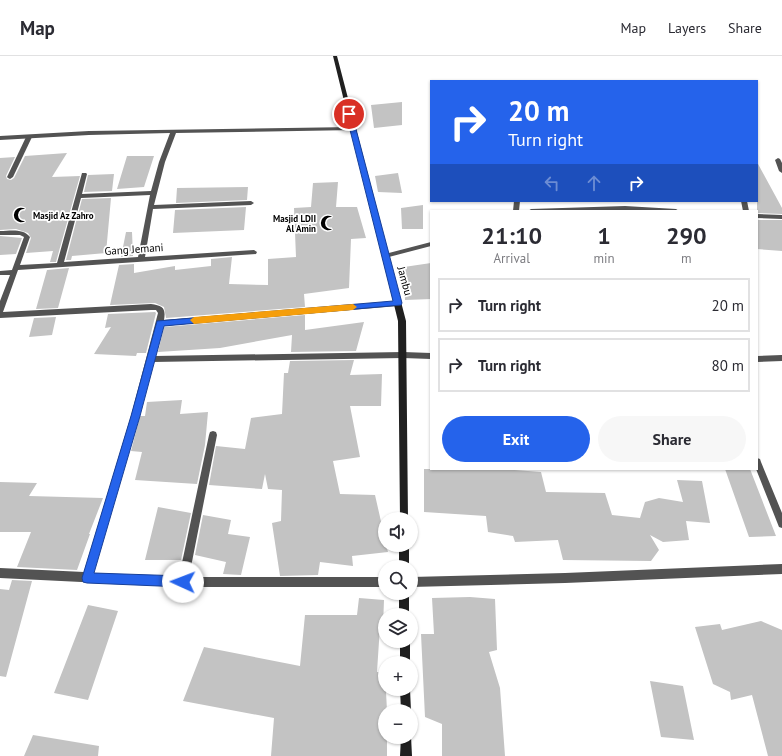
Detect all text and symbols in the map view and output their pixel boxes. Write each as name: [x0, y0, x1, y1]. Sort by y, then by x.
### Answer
text: Map: [20, 16, 55, 40]
text: Map: [620, 19, 646, 37]
text: Layers: [668, 19, 706, 37]
text: Share: [728, 19, 762, 37]
text: 20 m: [508, 92, 569, 129]
icon: right: [442, 96, 494, 148]
pin: [332, 97, 366, 131]
icon: arrive: [338, 103, 360, 125]
text: Turn right: [508, 128, 583, 151]
icon: left: [541, 172, 563, 194]
icon: ahead: [583, 172, 605, 194]
icon: right: [625, 172, 647, 194]
mosque icon: Masjid Az Zahro: [12, 206, 30, 224]
place label: Masjid Az Zahro: [33, 210, 94, 221]
place label: Masjid LDII Al Amin: [273, 213, 316, 234]
mosque icon: Masjid LDII Al Amin: [319, 214, 337, 232]
text: 21:10: [481, 220, 542, 251]
text: 1: [597, 220, 611, 251]
text: 290: [666, 220, 707, 251]
street label: Gang Jemani: [104, 240, 164, 258]
text: Arrival: [494, 250, 530, 267]
text: min: [593, 250, 615, 267]
text: m: [681, 250, 692, 267]
street label: Jambu: [394, 264, 416, 297]
icon: right: [444, 294, 466, 316]
text: Turn right: [478, 296, 541, 315]
text: 20 m: [711, 296, 744, 315]
icon: right: [444, 354, 466, 376]
text: Turn right: [478, 356, 541, 375]
text: 80 m: [711, 356, 744, 375]
button: Exit: [442, 416, 590, 462]
button: Share: [598, 416, 746, 462]
map controls: [378, 512, 418, 744]
button: sound: [378, 512, 418, 552]
button: search: [378, 560, 418, 600]
position arrow: [162, 561, 204, 603]
button: layers: [378, 608, 418, 648]
button: +: [378, 656, 418, 696]
button: −: [378, 704, 418, 744]

